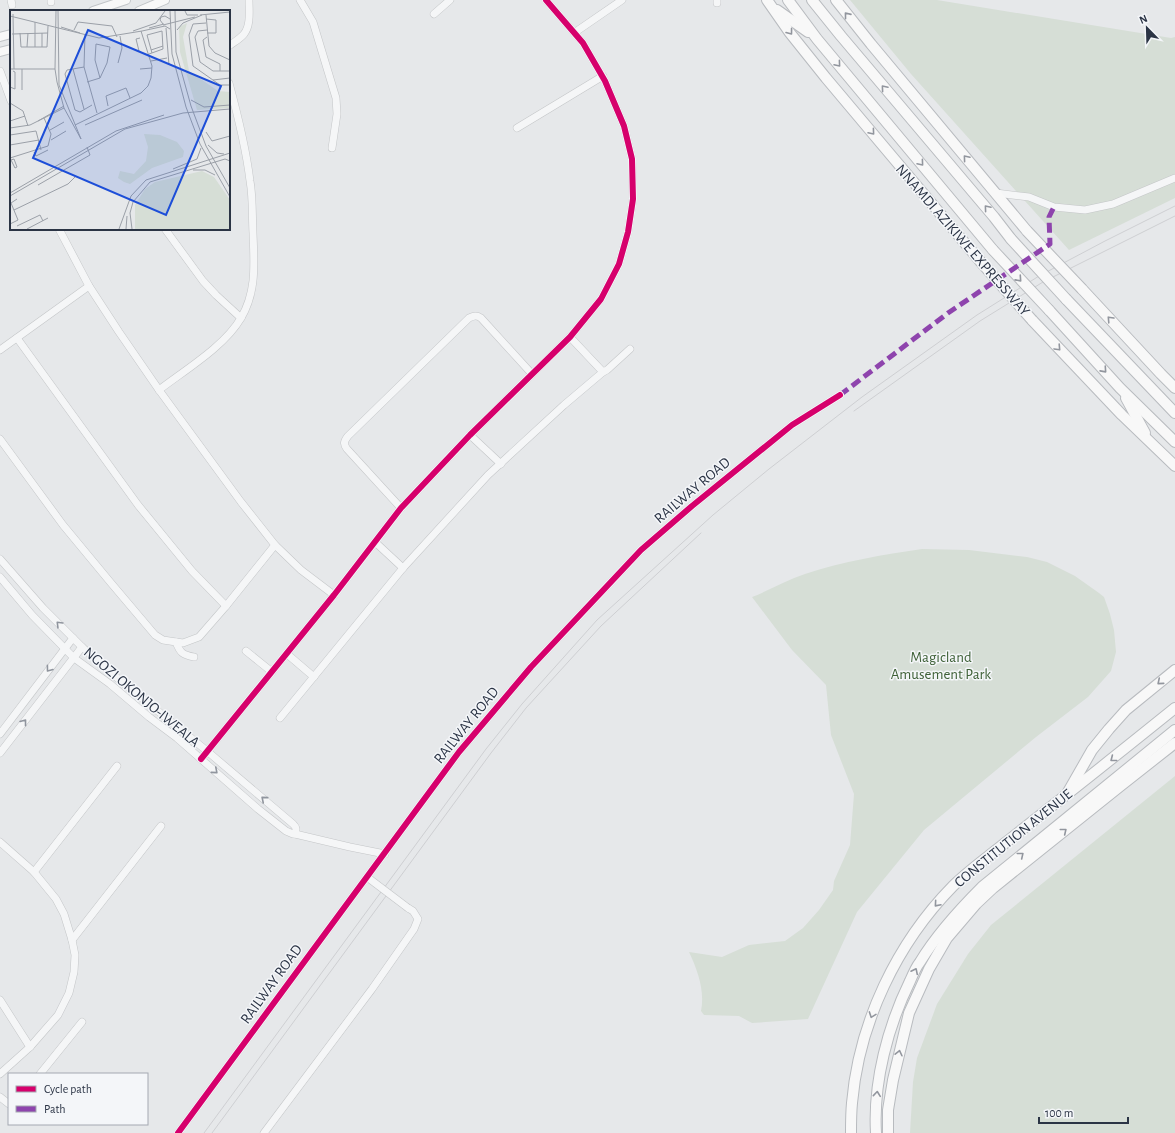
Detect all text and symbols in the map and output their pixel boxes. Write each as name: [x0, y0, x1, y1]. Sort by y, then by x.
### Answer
north arrow: [1127, 8, 1167, 48]
inset map: [10, 10, 230, 230]
one-way arrow: [845, 12, 852, 19]
text: N: [1138, 13, 1149, 26]
one-way arrow: [785, 27, 792, 34]
one-way arrow: [833, 59, 840, 66]
one-way arrow: [882, 85, 889, 92]
one-way arrow: [867, 128, 874, 135]
one-way arrow: [964, 155, 971, 162]
one-way arrow: [917, 159, 924, 166]
street label: NNAMDI AZIKIWE EXPRESSWAY: [893, 162, 1032, 319]
one-way arrow: [984, 205, 991, 213]
one-way arrow: [1014, 274, 1021, 281]
one-way arrow: [1107, 316, 1114, 324]
one-way arrow: [1054, 343, 1061, 351]
one-way arrow: [1099, 365, 1106, 373]
street label: RAILWAY ROAD: [652, 454, 733, 526]
one-way arrow: [56, 621, 64, 629]
street label: NGOZI OKONJO-IWEALA: [81, 645, 203, 750]
park label: Magicland Amusement Park: [891, 650, 991, 682]
one-way arrow: [47, 665, 54, 672]
one-way arrow: [1158, 678, 1165, 685]
street label: RAILWAY ROAD: [431, 684, 502, 766]
one-way arrow: [19, 720, 26, 727]
one-way arrow: [1110, 754, 1117, 761]
one-way arrow: [210, 767, 218, 774]
street label: CONSTITUTION AVENUE: [952, 786, 1075, 890]
one-way arrow: [261, 796, 268, 803]
one-way arrow: [1059, 829, 1066, 836]
one-way arrow: [1016, 852, 1024, 859]
one-way arrow: [934, 899, 942, 907]
street label: RAILWAY ROAD: [238, 942, 305, 1027]
one-way arrow: [910, 967, 918, 975]
one-way arrow: [868, 1012, 877, 1019]
one-way arrow: [895, 1050, 903, 1056]
legend: [8, 1073, 148, 1125]
text: Cycle path: [44, 1083, 92, 1096]
one-way arrow: [873, 1091, 882, 1097]
scale bar: [1039, 1099, 1128, 1125]
text: Path: [44, 1103, 66, 1115]
text: 100 m: [1045, 1107, 1073, 1119]

